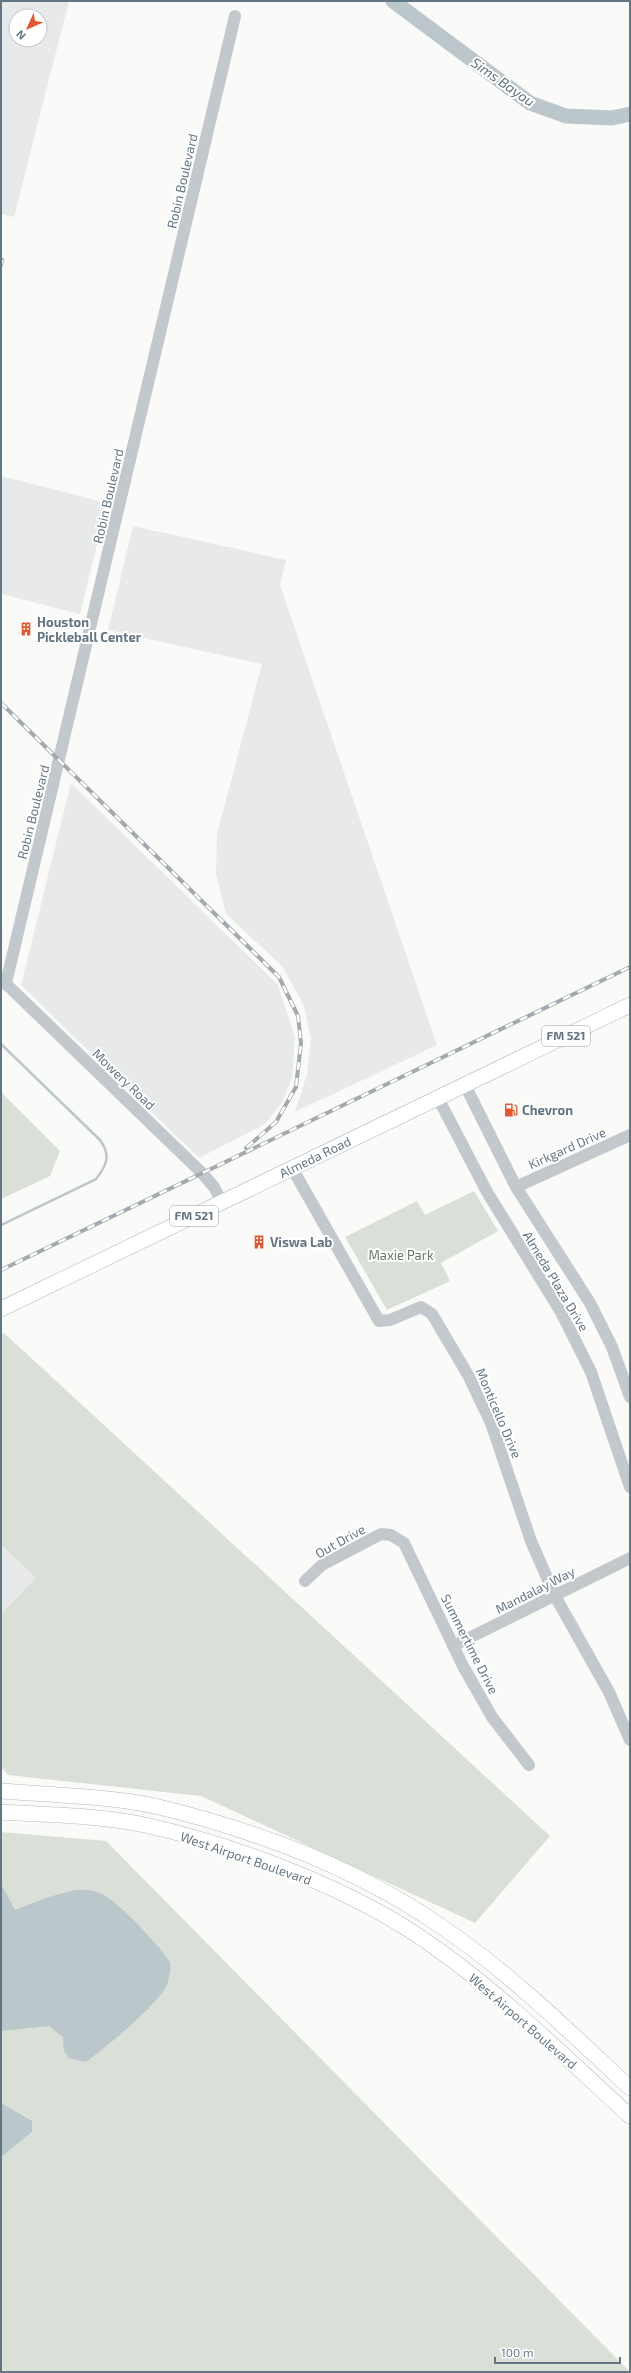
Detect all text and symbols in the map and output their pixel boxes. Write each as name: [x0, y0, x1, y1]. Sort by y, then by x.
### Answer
north arrow: [8, 8, 48, 48]
text: N: [13, 28, 28, 43]
water label: Sims Bayou: [468, 53, 538, 110]
street label: Robin Boulevard: [163, 132, 201, 230]
street label: Robin Boulevard: [89, 447, 127, 545]
place label: Houston Pickleball Center: [37, 614, 142, 645]
building icon: Houston Pickleball Center: [18, 621, 34, 637]
street label: Robin Boulevard: [14, 763, 52, 861]
road number: FM 521: [542, 1026, 590, 1046]
street label: Mowery Road: [89, 1045, 159, 1113]
fuel station icon: Chevron: [503, 1102, 519, 1118]
place label: Chevron: [522, 1102, 573, 1118]
street label: Kirkgard Drive: [526, 1124, 608, 1172]
street label: Almeda Road: [277, 1133, 353, 1181]
road number: FM 521: [170, 1206, 218, 1226]
street label: Almeda Plaza Drive: [520, 1228, 592, 1334]
building icon: Viswa Lab: [251, 1234, 267, 1250]
place label: Viswa Lab: [270, 1234, 332, 1250]
park label: Maxie Park: [368, 1247, 434, 1263]
street label: Monticello Drive: [473, 1365, 525, 1461]
street label: Out Drive: [312, 1521, 368, 1561]
street label: Mandalay Way: [493, 1563, 578, 1617]
street label: Summertime Drive: [438, 1591, 502, 1697]
street label: West Airport Boulevard: [178, 1828, 314, 1888]
street label: West Airport Boulevard: [466, 1970, 580, 2072]
scale bar: [495, 2339, 620, 2365]
text: 100 m: [501, 2345, 533, 2359]

